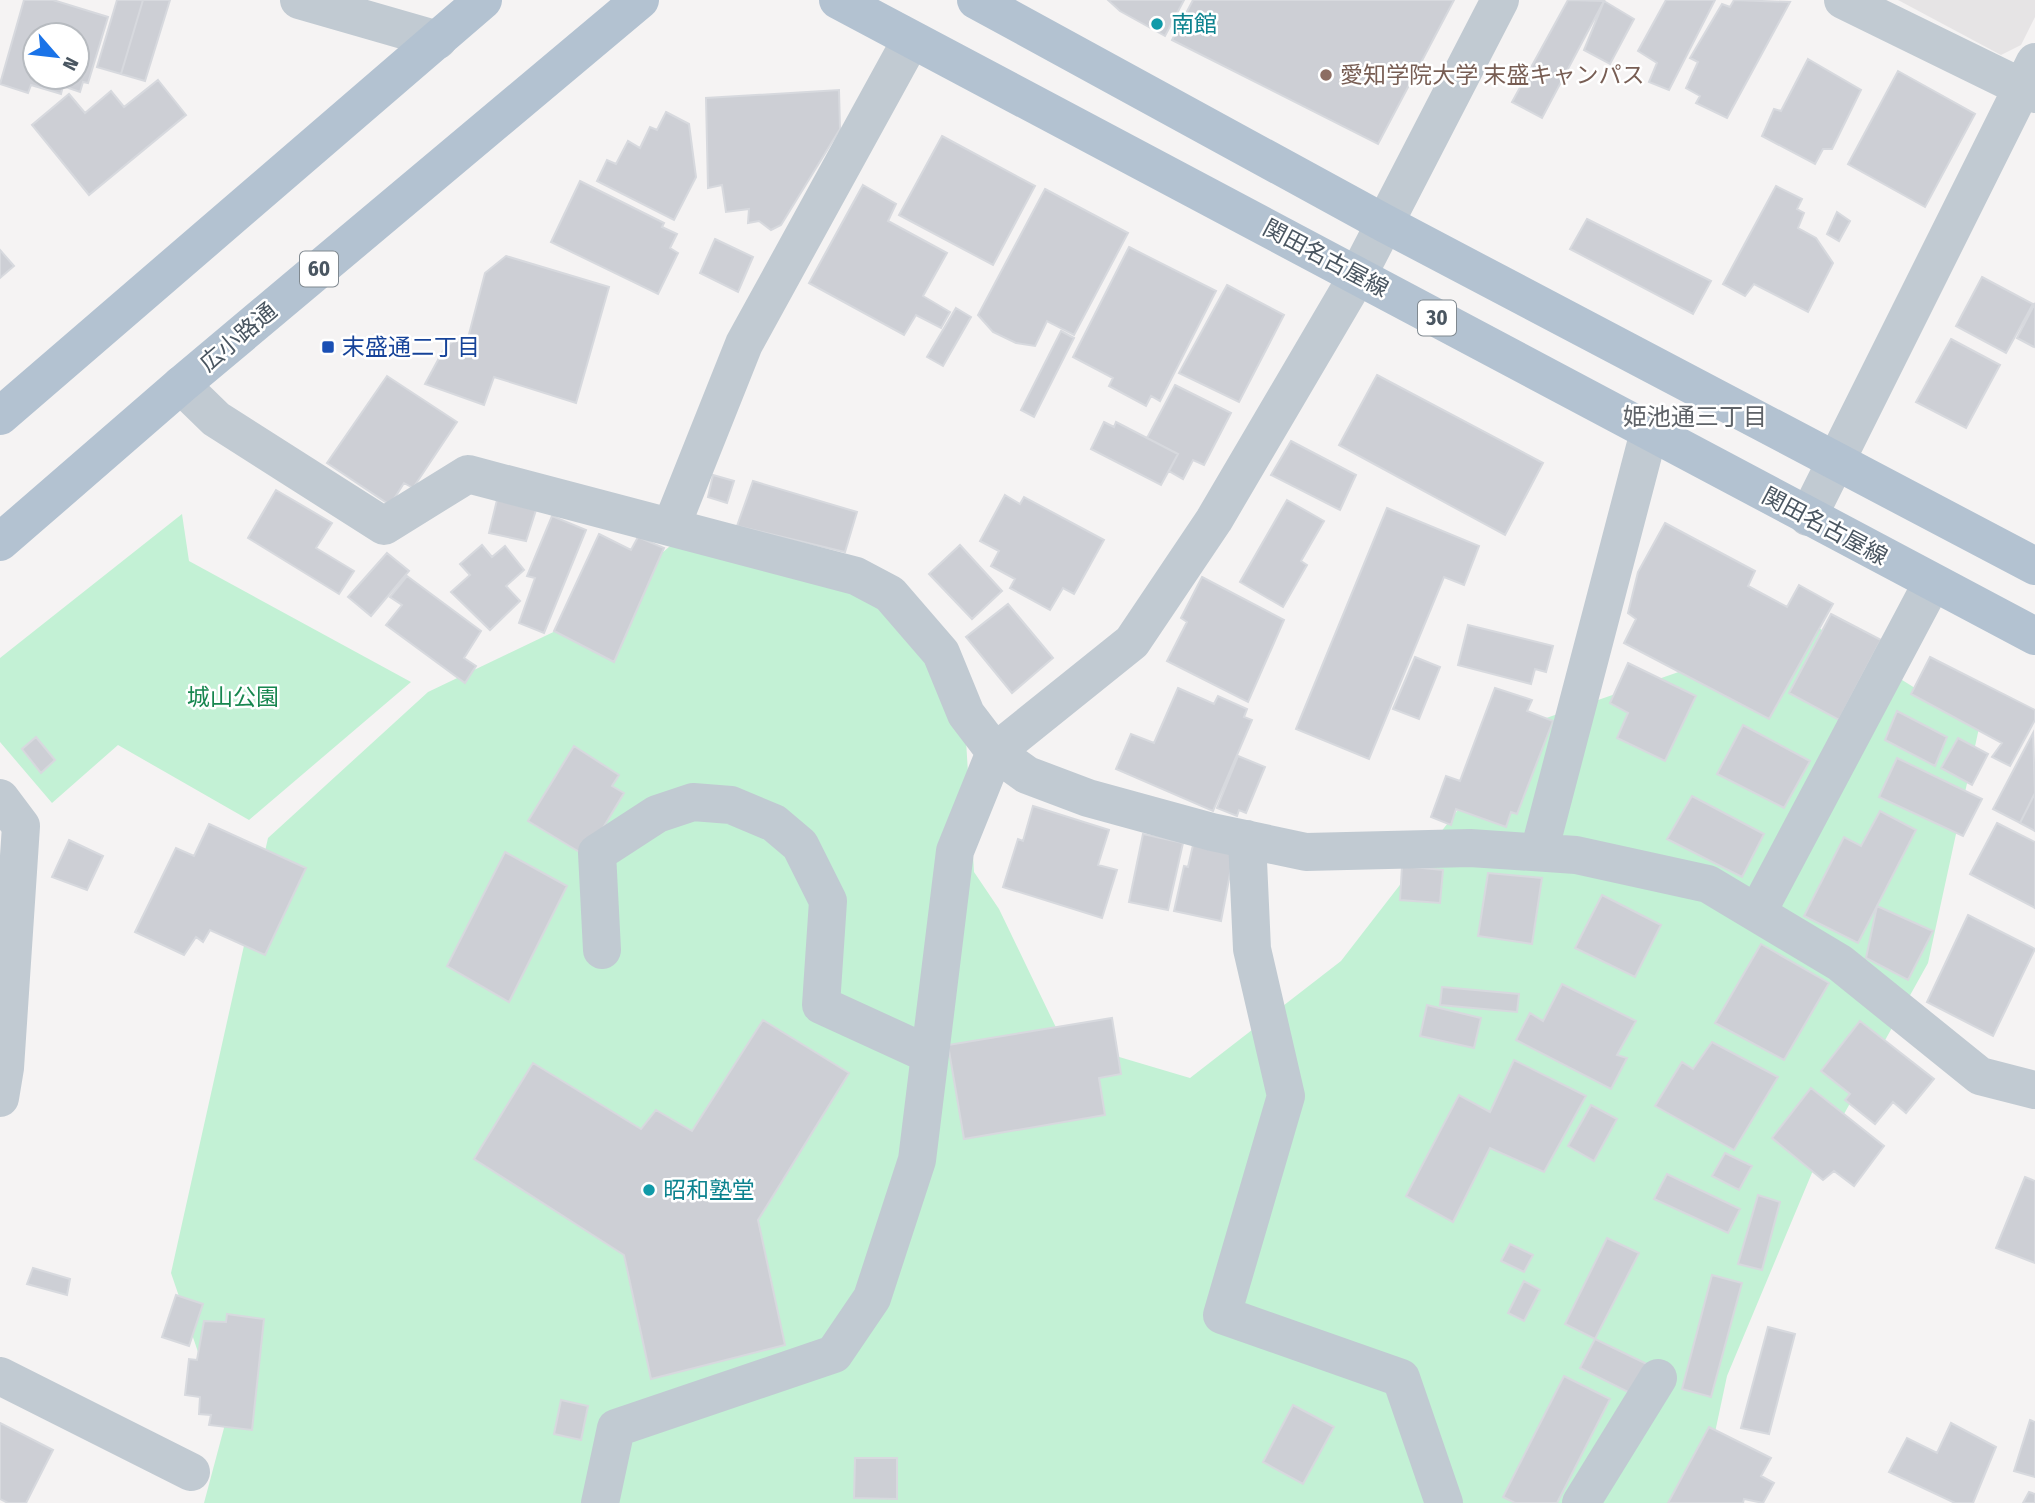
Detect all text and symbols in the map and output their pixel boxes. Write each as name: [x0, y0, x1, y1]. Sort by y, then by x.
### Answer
place label: 南館: [1171, 10, 1217, 38]
marker: 南館: [1149, 16, 1165, 32]
north arrow: [21, 21, 91, 91]
text: N: [58, 53, 83, 74]
place label: 愛知学院大学 末盛キャンパス: [1340, 61, 1644, 89]
marker: 愛知学院大学 末盛キャンパス: [1318, 67, 1334, 83]
street label: 関田名古屋線: [1259, 213, 1393, 303]
road number: 60: [300, 252, 338, 286]
street label: 広小路通: [194, 297, 282, 377]
road number: 30: [1418, 300, 1456, 336]
place label: 末盛通二丁目: [342, 333, 480, 361]
marker: 末盛通二丁目: [320, 339, 336, 355]
district label: 姫池通三丁目: [1623, 403, 1767, 431]
street label: 関田名古屋線: [1758, 481, 1892, 571]
park label: 城山公園: [187, 683, 279, 711]
place label: 昭和塾堂: [663, 1176, 755, 1204]
marker: 昭和塾堂: [641, 1182, 657, 1198]

